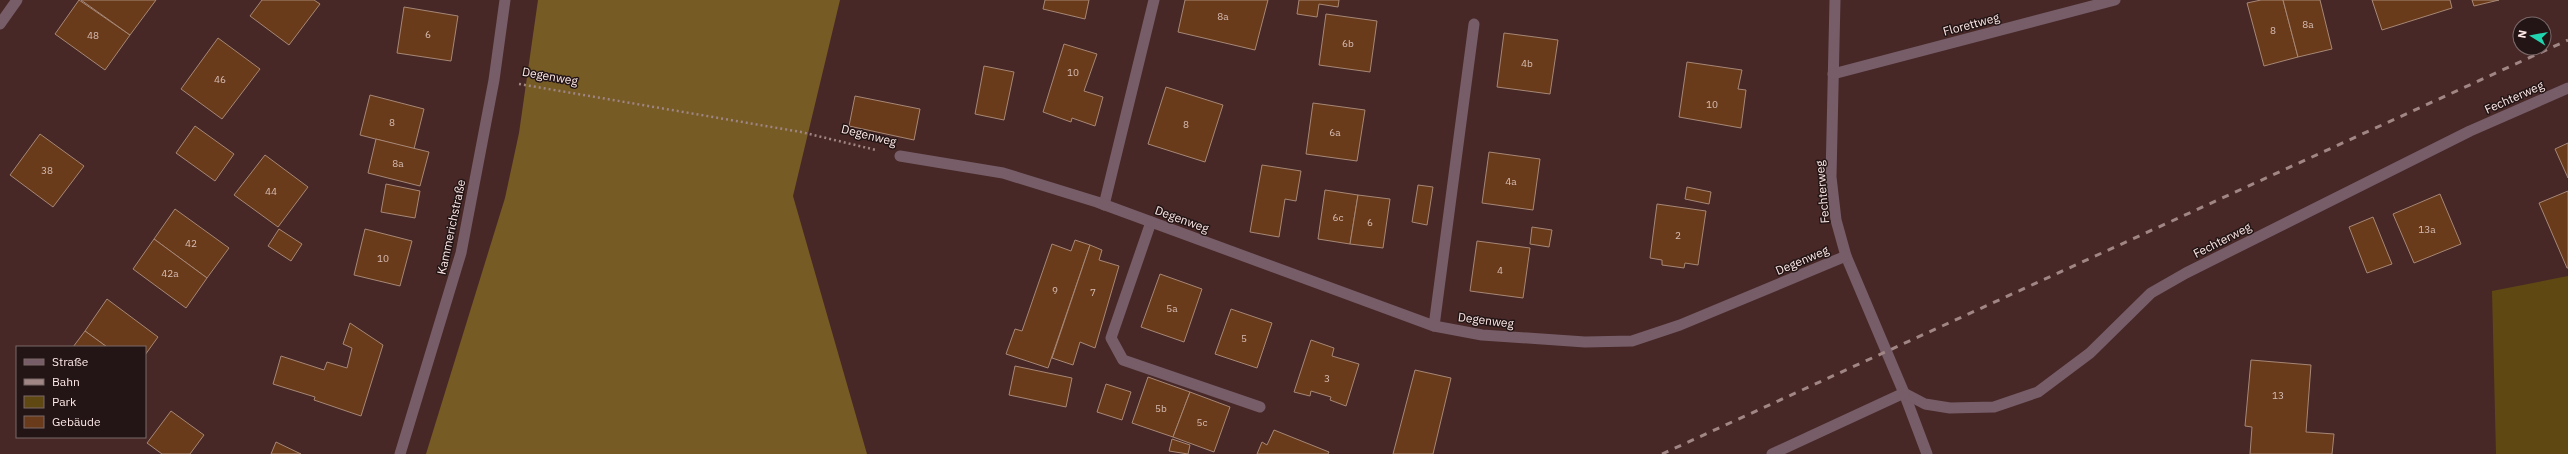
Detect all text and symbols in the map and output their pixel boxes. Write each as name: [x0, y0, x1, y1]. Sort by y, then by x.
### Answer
street label: Florettweg: [1941, 9, 2002, 39]
house number: 8a: [1217, 10, 1229, 23]
north arrow: [2512, 16, 2552, 56]
house number: 8a: [2302, 18, 2314, 31]
house number: 8: [2270, 24, 2276, 37]
house number: 6: [425, 28, 431, 41]
house number: 48: [87, 29, 99, 42]
text: N: [2515, 29, 2530, 39]
house number: 6b: [1342, 37, 1354, 50]
house number: 4b: [1521, 57, 1533, 70]
street label: Degenweg: [521, 64, 580, 88]
house number: 10: [1067, 66, 1079, 79]
house number: 46: [214, 73, 226, 86]
street label: Fechterweg: [2482, 77, 2546, 117]
house number: 10: [1706, 98, 1718, 111]
house number: 8: [389, 116, 395, 129]
house number: 8: [1183, 118, 1189, 131]
street label: Degenweg: [840, 121, 899, 149]
house number: 6a: [1329, 126, 1341, 139]
house number: 8a: [392, 157, 404, 170]
street label: Fechterweg: [1812, 159, 1832, 224]
house number: 38: [41, 164, 53, 177]
house number: 4a: [1505, 175, 1517, 188]
street label: Kammerichstraße: [434, 178, 468, 276]
house number: 44: [265, 185, 277, 198]
street label: Degenweg: [1153, 202, 1212, 236]
house number: 6c: [1332, 211, 1344, 224]
house number: 6: [1367, 216, 1373, 229]
street label: Fechterweg: [2190, 219, 2254, 261]
house number: 13a: [2418, 223, 2436, 236]
house number: 2: [1675, 229, 1681, 242]
house number: 42: [185, 237, 197, 250]
street label: Degenweg: [1773, 242, 1831, 278]
house number: 10: [377, 252, 389, 265]
house number: 4: [1497, 264, 1503, 277]
house number: 42a: [161, 267, 179, 280]
house number: 9: [1052, 284, 1058, 297]
house number: 7: [1090, 286, 1096, 299]
house number: 5a: [1166, 302, 1178, 315]
street label: Degenweg: [1457, 309, 1516, 331]
house number: 5: [1241, 332, 1247, 345]
legend: [16, 346, 146, 438]
text: Straße: [52, 354, 89, 369]
house number: 3: [1324, 372, 1330, 385]
text: Bahn: [52, 374, 80, 389]
house number: 13: [2272, 389, 2284, 402]
text: Park: [52, 394, 77, 409]
house number: 5b: [1155, 402, 1167, 415]
text: Gebäude: [52, 414, 101, 429]
house number: 5c: [1196, 416, 1208, 429]

